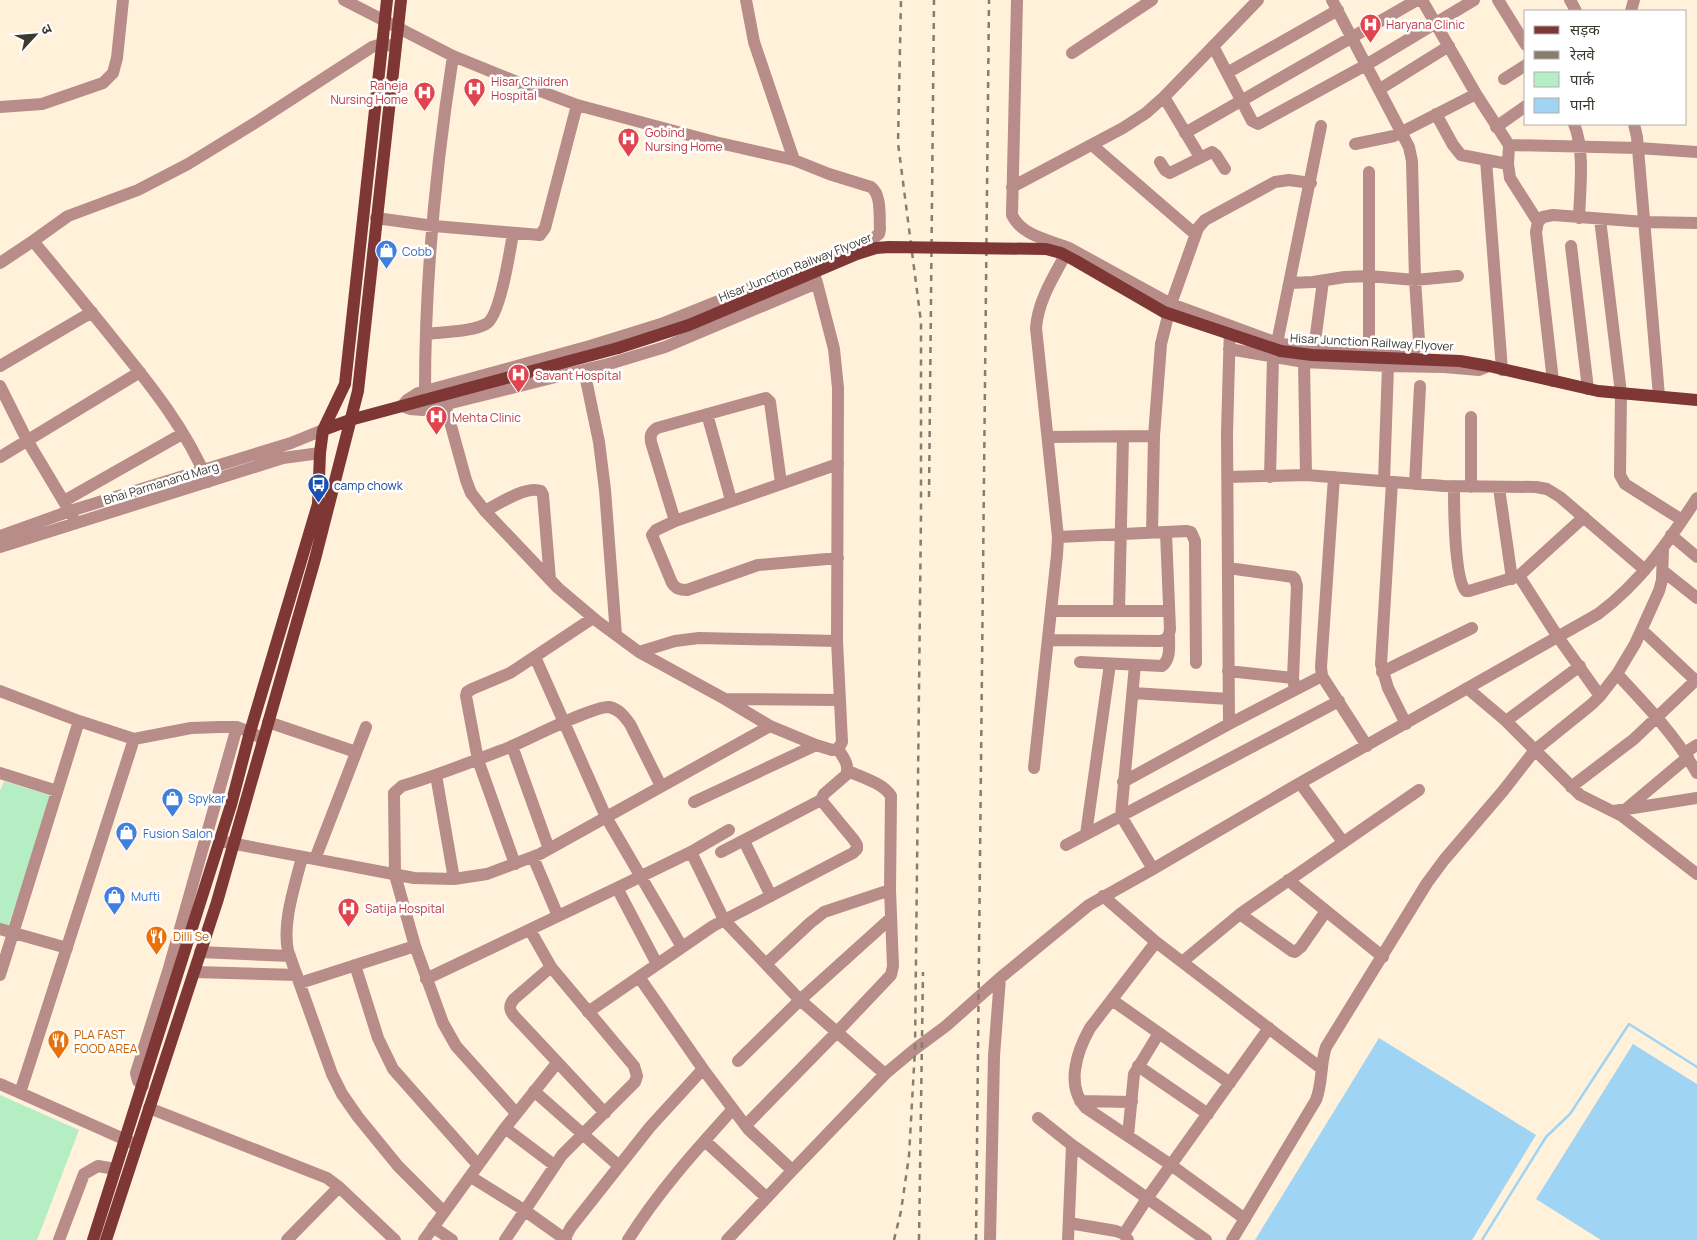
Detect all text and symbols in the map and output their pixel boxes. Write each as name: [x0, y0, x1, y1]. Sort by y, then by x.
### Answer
north arrow: [10, 10, 60, 60]
legend: [1524, 10, 1687, 125]
hospital icon: Haryana Clinic: [1358, 12, 1382, 43]
place label: Haryana Clinic: [1386, 16, 1465, 33]
text: सड़क: [1570, 19, 1600, 40]
text: उ: [37, 21, 58, 38]
text: रेलवे: [1569, 44, 1595, 65]
text: पार्क: [1570, 69, 1594, 90]
place label: Hisar Children Hospital: [491, 73, 568, 104]
hospital icon: Hisar Children Hospital: [463, 76, 487, 107]
place label: Raheja Nursing Home: [330, 77, 408, 108]
hospital icon: Raheja Nursing Home: [412, 80, 436, 111]
text: पानी: [1570, 94, 1596, 115]
place label: Gobind Nursing Home: [645, 124, 723, 155]
hospital icon: Gobind Nursing Home: [617, 127, 641, 158]
street label: Hisar Junction Railway Flyover: [716, 228, 875, 306]
shop icon: Cobb: [374, 239, 398, 270]
place label: Cobb: [402, 243, 432, 260]
street label: Hisar Junction Railway Flyover: [1290, 329, 1455, 355]
hospital icon: Savant Hospital: [507, 363, 531, 394]
place label: Savant Hospital: [535, 367, 621, 384]
hospital icon: Mehta Clinic: [424, 405, 448, 436]
place label: Mehta Clinic: [452, 409, 521, 426]
street label: Bhai Parmanand Marg: [101, 457, 221, 509]
bus stop icon: camp chowk: [306, 473, 330, 504]
place label: camp chowk: [334, 477, 404, 494]
shop icon: Spykar: [160, 786, 184, 817]
place label: Spykar: [188, 790, 226, 807]
shop icon: Fusion Salon: [115, 821, 139, 852]
place label: Fusion Salon: [143, 825, 213, 842]
shop icon: Mufti: [103, 884, 127, 915]
place label: Mufti: [131, 888, 160, 905]
hospital icon: Satija Hospital: [337, 896, 361, 927]
place label: Satija Hospital: [365, 900, 444, 917]
restaurant icon: Dilli Se: [145, 924, 169, 955]
place label: Dilli Se: [173, 928, 209, 945]
place label: PLA FAST FOOD AREA: [74, 1026, 138, 1057]
restaurant icon: PLA FAST FOOD AREA: [46, 1029, 70, 1060]

